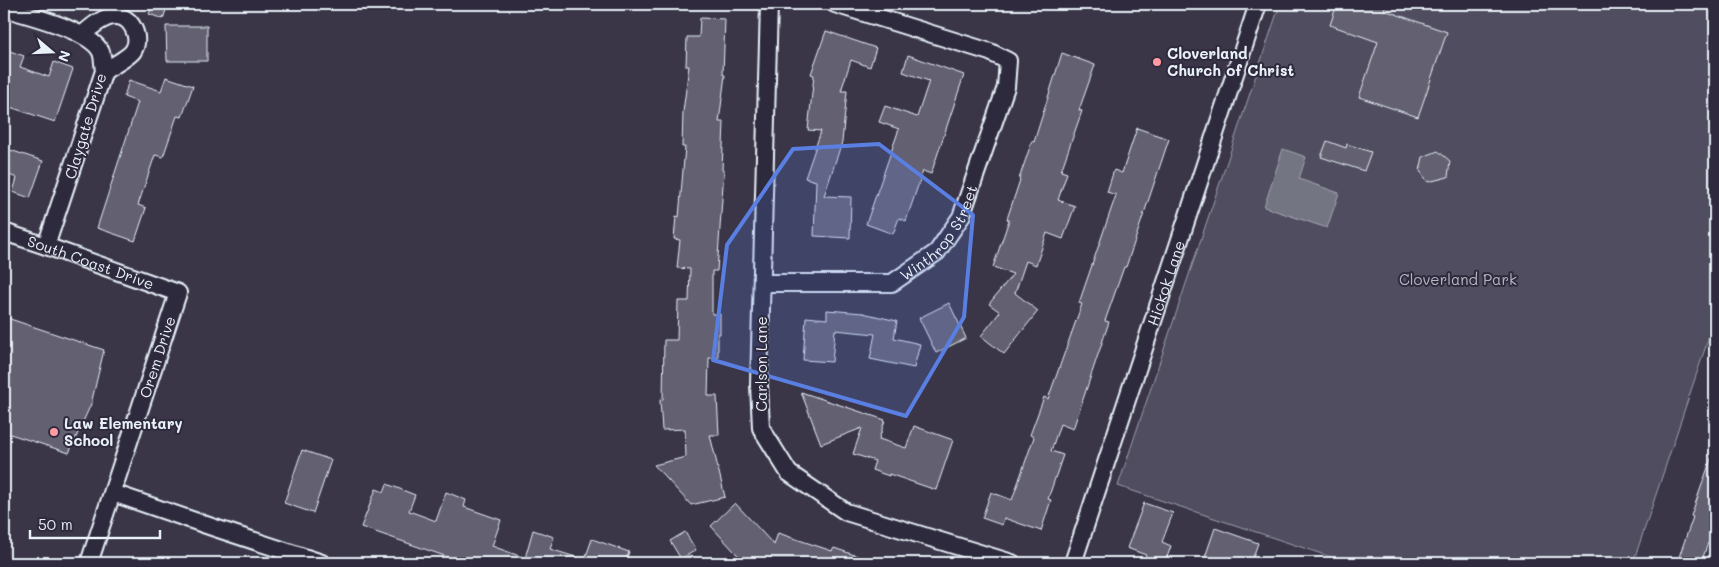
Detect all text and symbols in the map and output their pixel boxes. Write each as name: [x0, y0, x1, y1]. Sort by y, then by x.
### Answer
north arrow: [28, 28, 78, 78]
place label: Cloverland Church of Christ: [1167, 43, 1295, 80]
text: N: [54, 48, 75, 65]
marker: Cloverland Church of Christ: [1151, 56, 1163, 68]
street label: Claygate Drive: [59, 70, 111, 182]
street label: Winthrop Street: [896, 182, 981, 285]
street label: South Coast Drive: [25, 231, 157, 294]
street label: Hickok Lane: [1142, 238, 1189, 328]
park label: Cloverland Park: [1399, 269, 1517, 289]
street label: Orem Drive: [134, 313, 180, 401]
street label: Carlson Lane: [751, 316, 771, 412]
place label: Law Elementary School: [64, 413, 183, 450]
marker: Law Elementary School: [48, 426, 60, 438]
scale bar: [30, 507, 160, 539]
text: 50 m: [38, 514, 73, 534]

